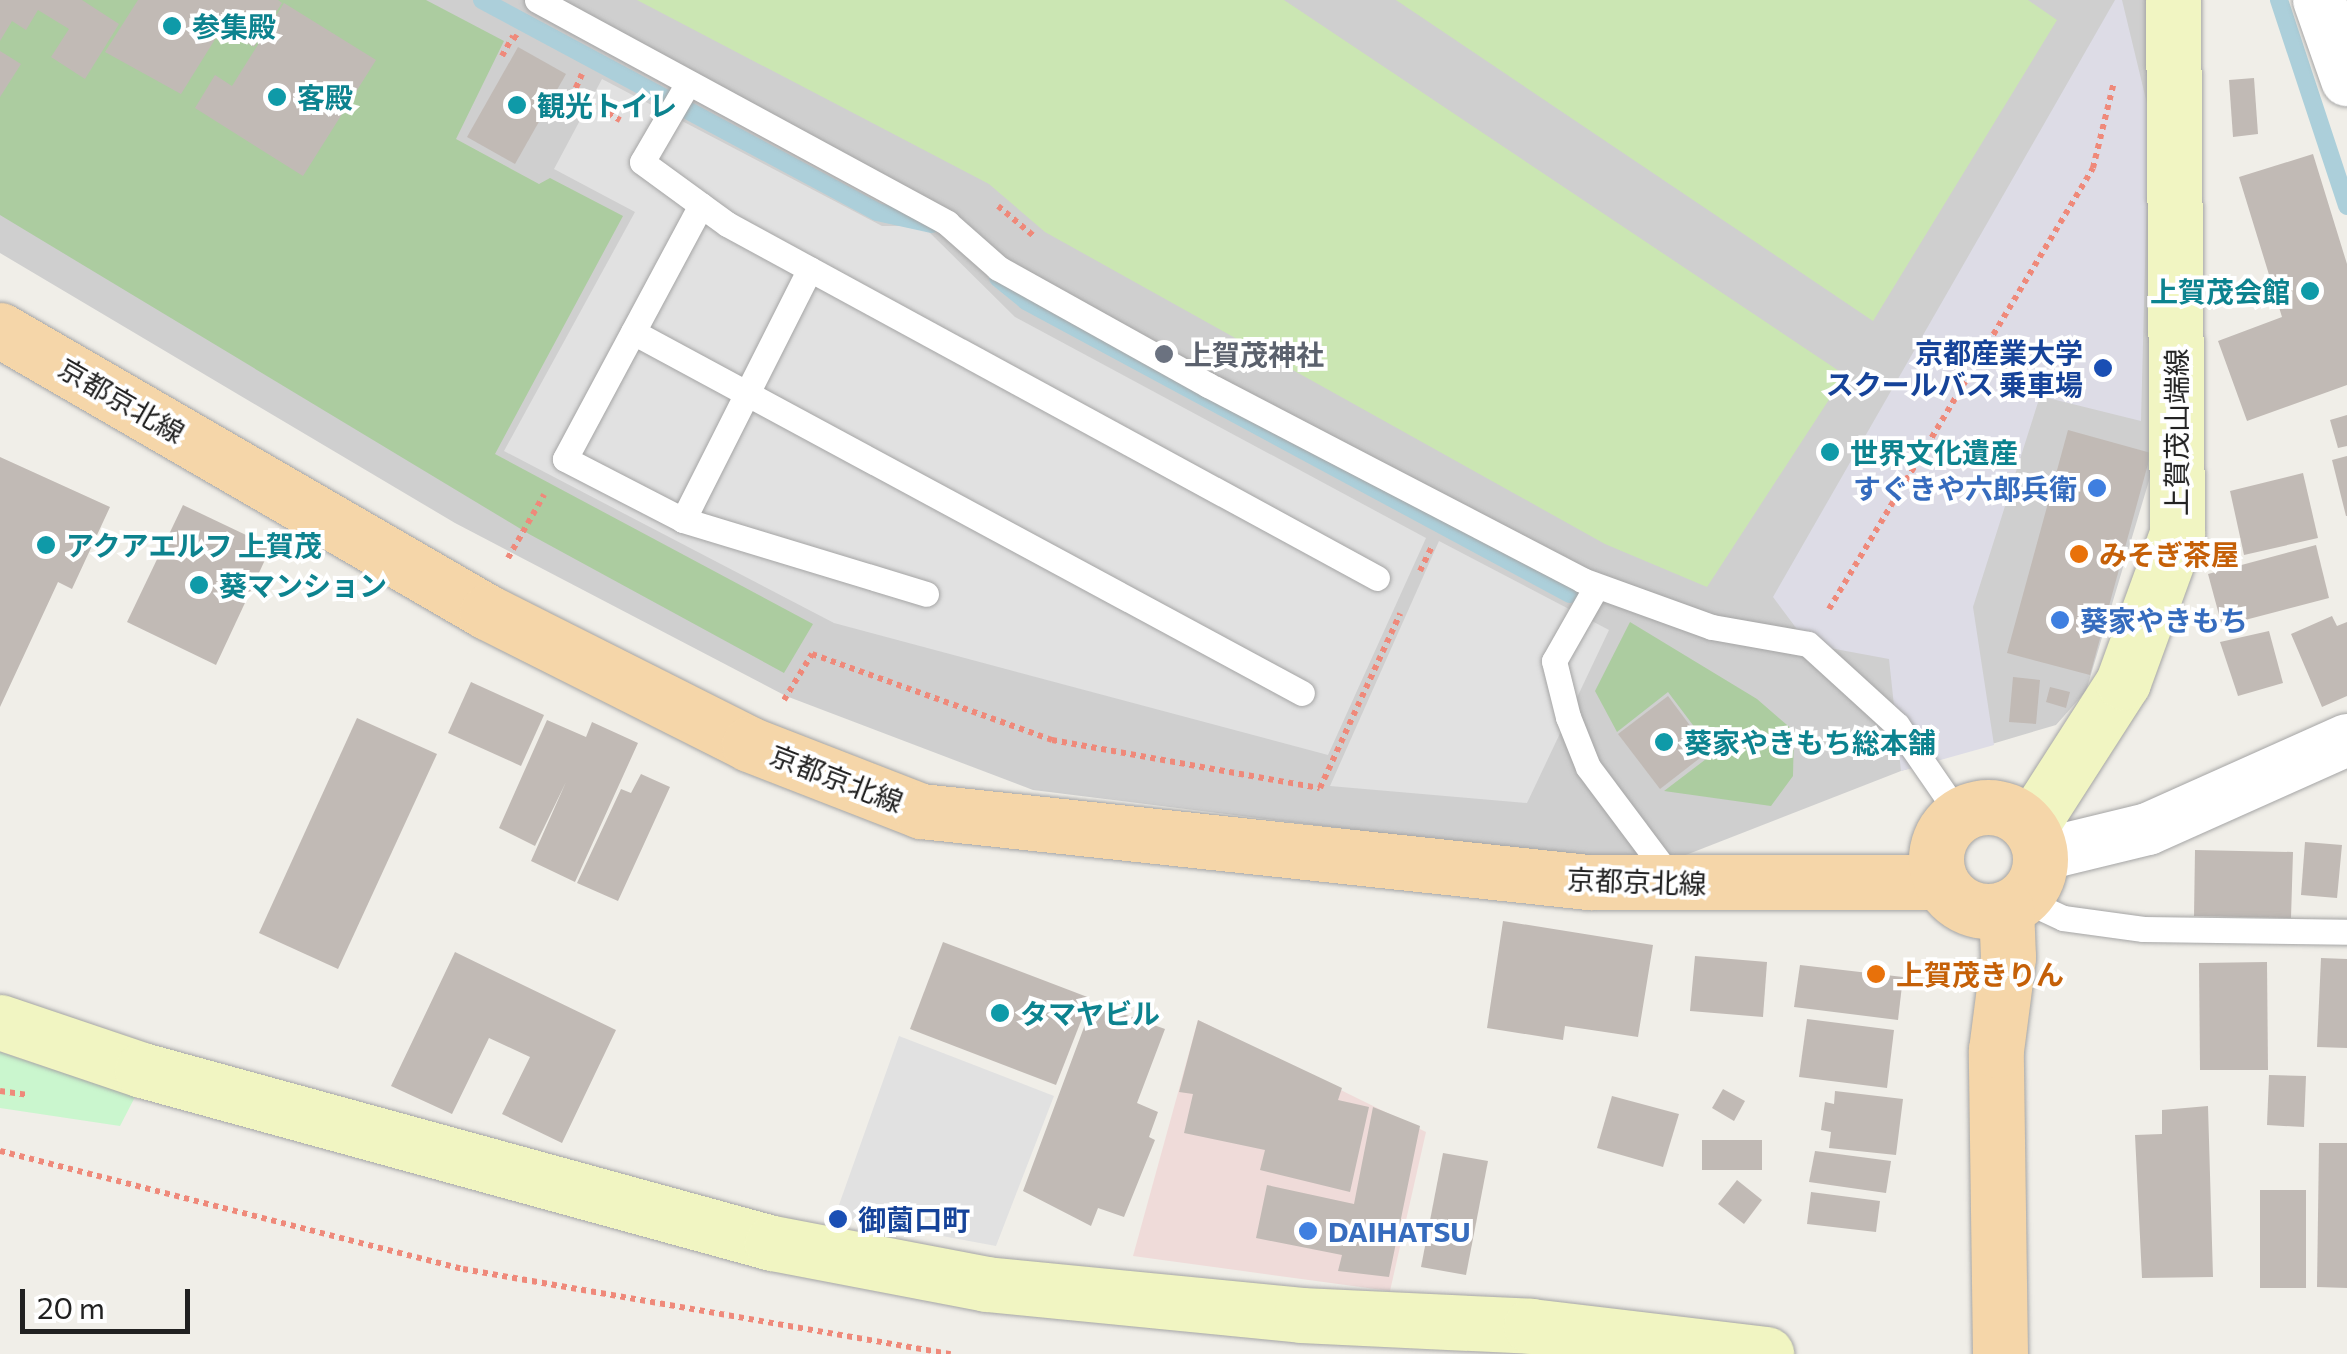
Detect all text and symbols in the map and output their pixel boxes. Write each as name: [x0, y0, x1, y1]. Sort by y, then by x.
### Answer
place label: 参集殿: [192, 9, 276, 43]
marker: 参集殿: [161, 15, 183, 37]
place label: 客殿: [297, 80, 353, 114]
marker: 客殿: [266, 86, 288, 108]
place label: 観光トイレ: [537, 88, 677, 122]
marker: 観光トイレ: [506, 94, 528, 116]
place label: 上賀茂会館: [2150, 274, 2290, 308]
marker: 上賀茂会館: [2299, 280, 2321, 302]
place label: 京都産業大学 スクールバス 乗車場: [1826, 335, 2083, 401]
place label: 上賀茂神社: [1184, 337, 1324, 371]
marker: 上賀茂神社: [1153, 343, 1175, 365]
street label: 上賀茂山端線: [2159, 348, 2193, 516]
street label: 京都京北線: [53, 350, 191, 450]
marker: 京都産業大学 スクールバス 乗車場: [2092, 357, 2114, 379]
place label: 世界文化遺産: [1850, 435, 2018, 469]
marker: 世界文化遺産: [1819, 441, 1841, 463]
place label: すぐきや六郎兵衛: [1853, 471, 2077, 505]
marker: すぐきや六郎兵衛: [2086, 477, 2108, 499]
place label: アクアエルフ 上賀茂: [66, 528, 323, 562]
marker: アクアエルフ 上賀茂: [35, 534, 57, 556]
place label: みそぎ茶屋: [2099, 537, 2239, 571]
marker: みそぎ茶屋: [2068, 543, 2090, 565]
place label: 葵マンション: [219, 568, 387, 602]
marker: 葵マンション: [188, 574, 210, 596]
place label: 葵家やきもち: [2080, 603, 2248, 637]
marker: 葵家やきもち: [2049, 609, 2071, 631]
place label: 葵家やきもち総本舗: [1684, 725, 1936, 759]
marker: 葵家やきもち総本舗: [1653, 731, 1675, 753]
street label: 京都京北線: [766, 737, 908, 819]
street label: 京都京北線: [1566, 862, 1708, 900]
place label: 上賀茂きりん: [1896, 957, 2064, 991]
marker: 上賀茂きりん: [1865, 963, 1887, 985]
place label: タマヤビル: [1020, 996, 1160, 1030]
marker: タマヤビル: [989, 1002, 1011, 1024]
place label: 御薗口町: [858, 1202, 970, 1236]
marker: 御薗口町: [827, 1208, 849, 1230]
place label: DAIHATSU: [1328, 1214, 1471, 1248]
marker: DAIHATSU: [1297, 1220, 1319, 1242]
scale bar: [25, 1269, 195, 1331]
text: 20 m: [37, 1288, 105, 1325]

